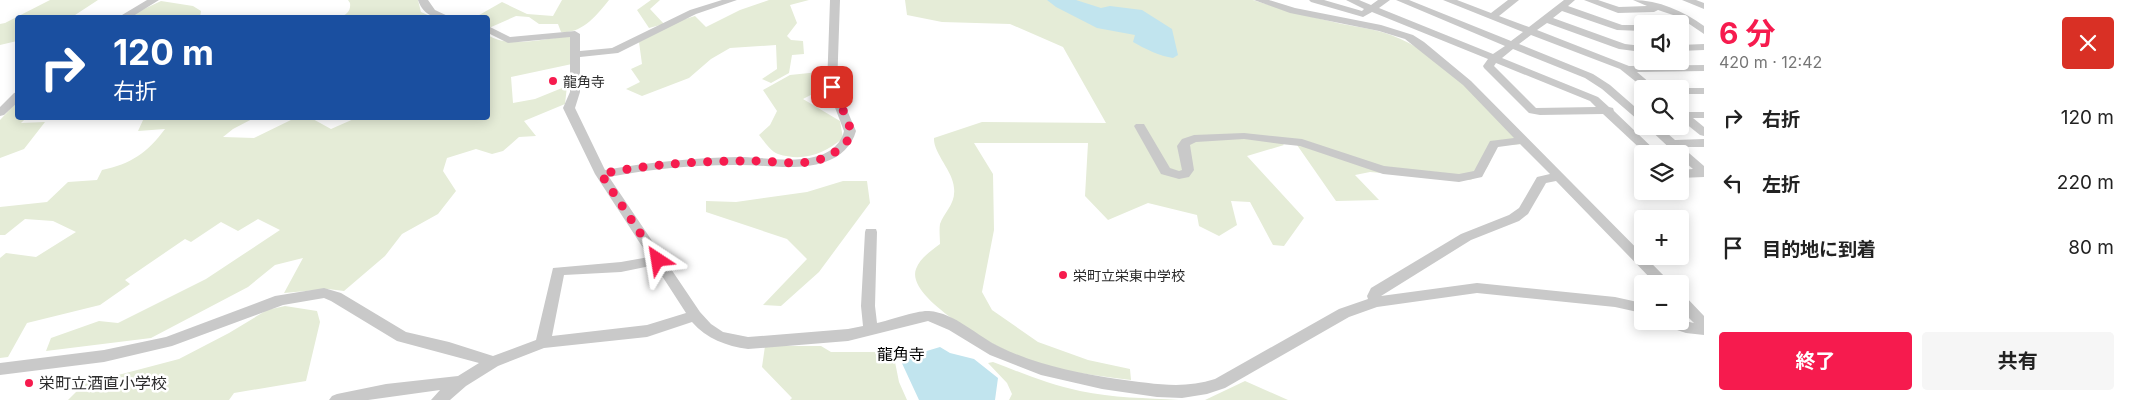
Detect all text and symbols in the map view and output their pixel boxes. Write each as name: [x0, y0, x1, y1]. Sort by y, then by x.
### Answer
map controls: [1634, 15, 1689, 330]
button: sound: [1634, 15, 1689, 70]
text: 6 分: [1719, 15, 1776, 51]
button: close: [2062, 17, 2114, 69]
text: 120 m: [113, 31, 214, 73]
icon: right: [30, 35, 95, 100]
text: 420 m · 12:42: [1719, 52, 1822, 72]
pin: [811, 66, 853, 108]
place label: 龍角寺: [563, 73, 605, 90]
icon: arrive: [818, 73, 846, 101]
marker: 龍角寺: [547, 75, 559, 87]
text: 右折: [113, 78, 157, 104]
button: search: [1634, 80, 1689, 135]
icon: right: [1719, 104, 1747, 132]
text: 120 m: [2061, 106, 2114, 129]
text: 右折: [1762, 108, 1800, 131]
button: layers: [1634, 145, 1689, 200]
icon: left: [1719, 169, 1747, 197]
text: 220 m: [2057, 171, 2114, 194]
text: 左折: [1762, 173, 1800, 196]
button: +: [1634, 210, 1689, 265]
position arrow: [631, 233, 683, 285]
icon: arrive: [1719, 234, 1747, 262]
text: 80 m: [2068, 236, 2114, 259]
text: 目的地に到着: [1762, 238, 1876, 261]
place label: 栄町立栄東中学校: [1073, 267, 1185, 284]
marker: 栄町立栄東中学校: [1057, 269, 1069, 281]
button: −: [1634, 275, 1689, 330]
button: 終了: [1719, 332, 1912, 390]
button: 共有: [1922, 332, 2114, 390]
district label: 龍角寺: [877, 344, 925, 364]
place label: 栄町立酒直小学校: [39, 373, 167, 393]
marker: 栄町立酒直小学校: [23, 377, 35, 389]

